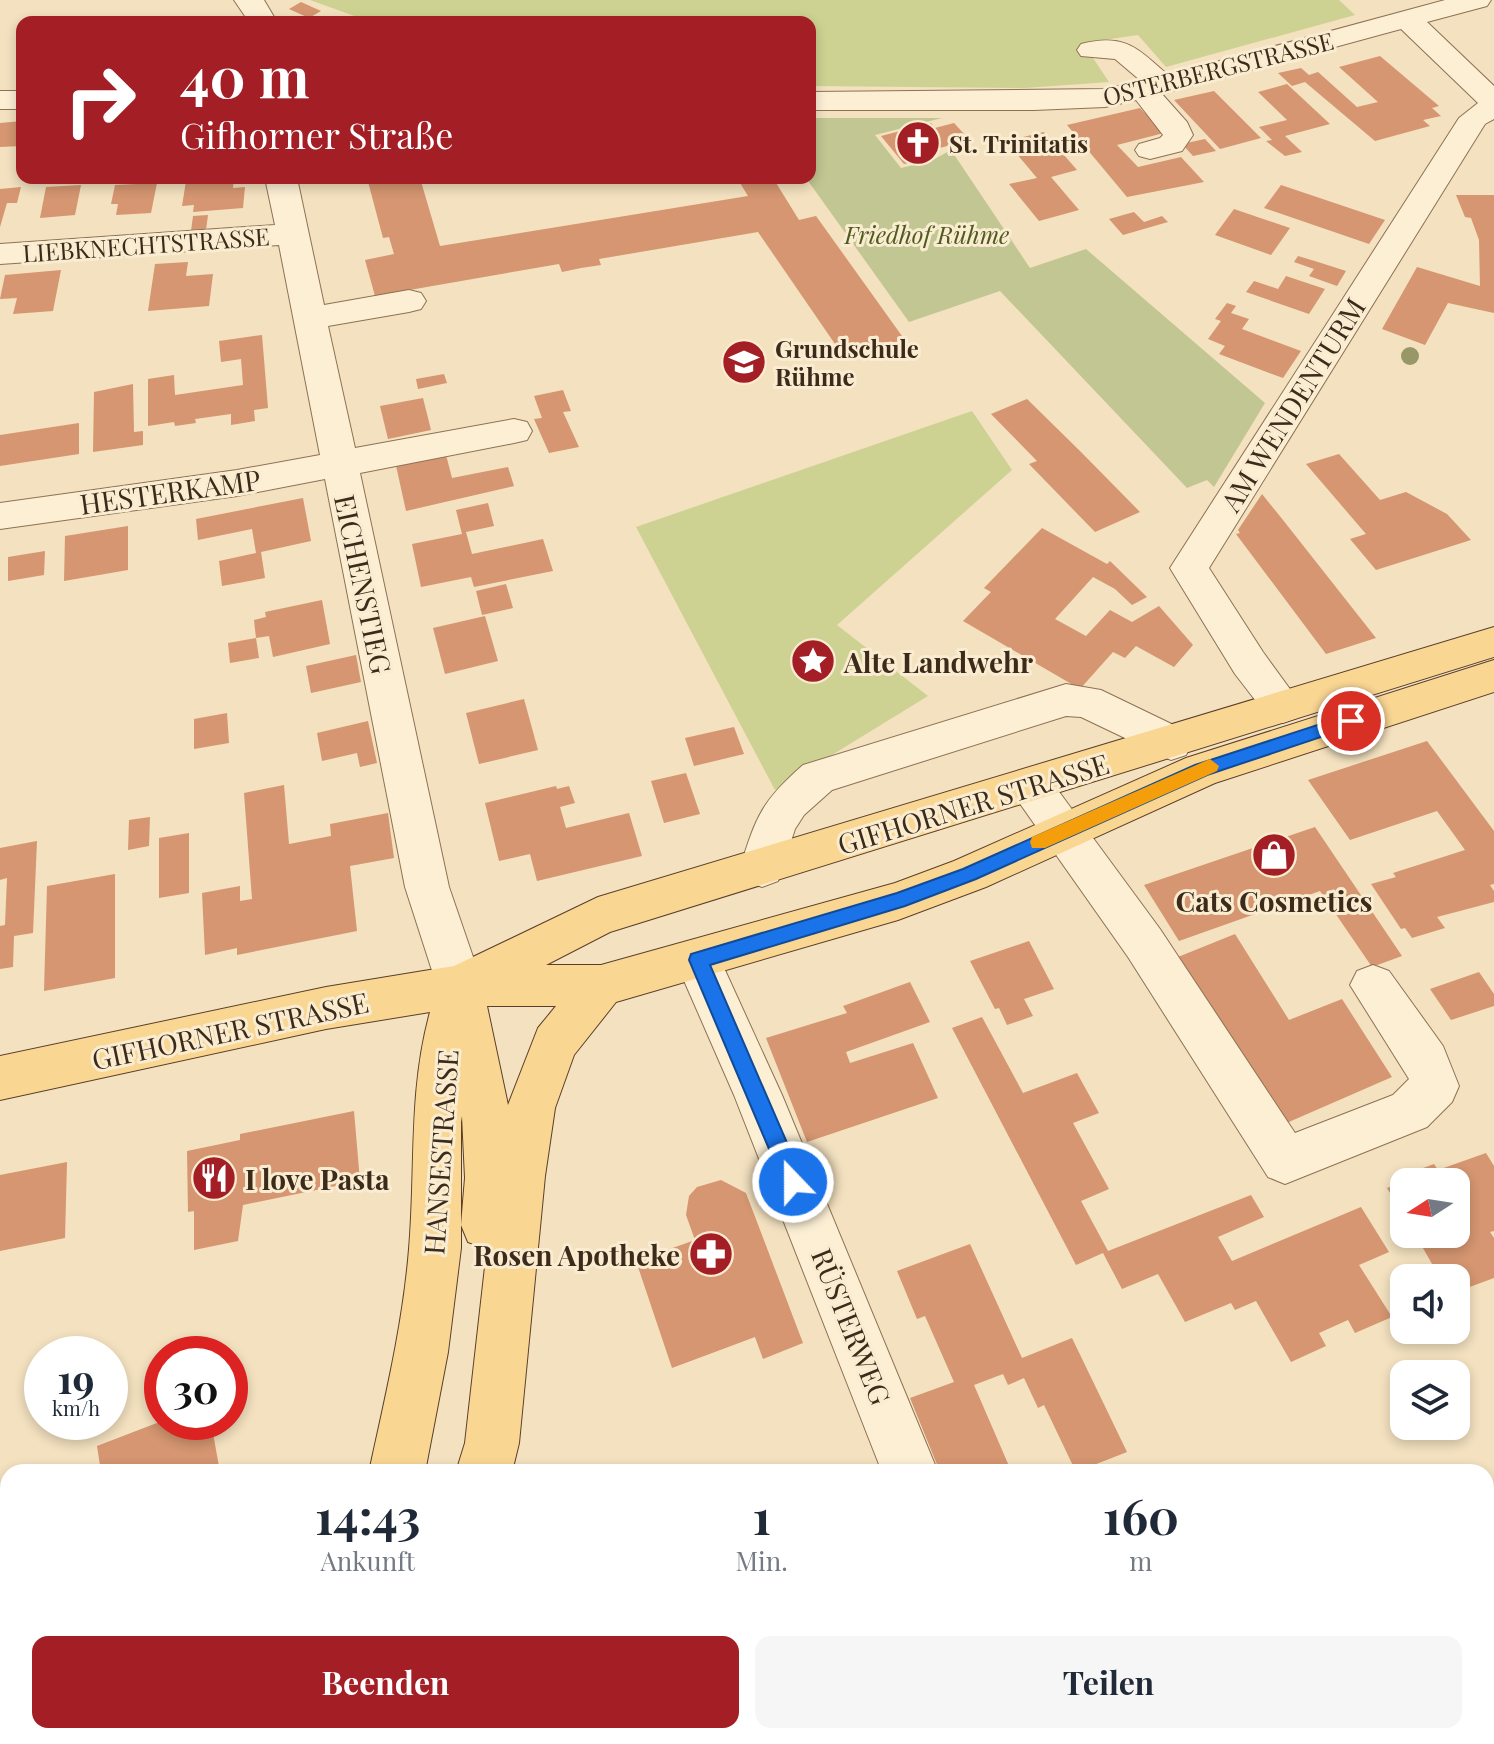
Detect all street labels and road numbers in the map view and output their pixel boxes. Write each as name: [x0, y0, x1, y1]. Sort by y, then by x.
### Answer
street label: OSTERBERGSTRASSE: [1099, 24, 1337, 112]
street label: LIEBKNECHTSTRASSE: [21, 219, 271, 269]
street label: AM WENDENTURM: [1211, 290, 1373, 519]
street label: HESTERKAMP: [77, 460, 263, 522]
street label: EICHENSTIEG: [327, 491, 401, 677]
street label: GIFHORNER STRASSE: [833, 744, 1113, 862]
street label: GIFHORNER STRASSE: [88, 983, 372, 1077]
street label: HANSESTRASSE: [414, 1048, 466, 1256]
street label: RÜSTERWEG: [804, 1242, 900, 1410]

